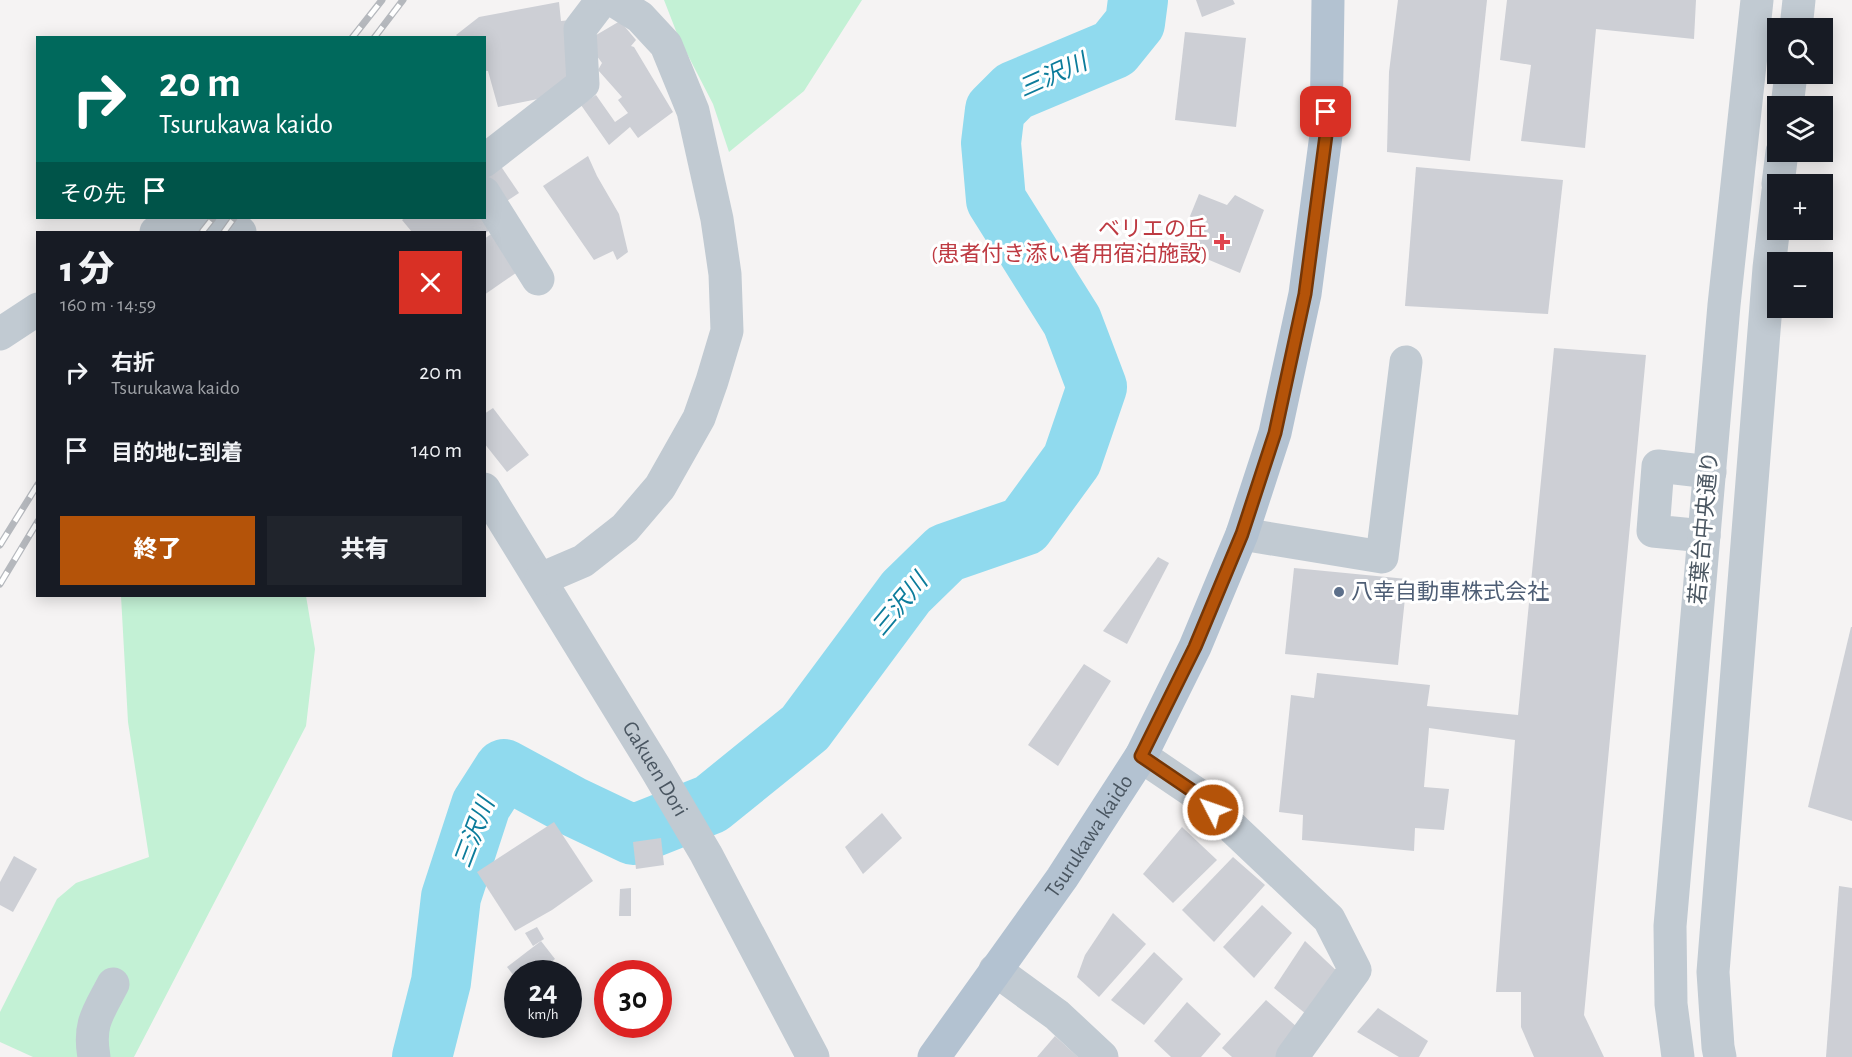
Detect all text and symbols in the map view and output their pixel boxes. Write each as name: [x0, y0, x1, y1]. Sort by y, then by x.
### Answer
map controls: [1767, 18, 1833, 318]
button: search: [1767, 18, 1833, 84]
water label: 三沢川: [1015, 48, 1094, 102]
icon: right: [60, 60, 138, 138]
text: 20 m: [159, 62, 241, 104]
pin: [1300, 86, 1351, 137]
icon: arrive: [1309, 95, 1342, 128]
button: layers: [1767, 96, 1833, 162]
text: Tsurukawa kaido: [159, 111, 333, 138]
icon: arrive: [138, 174, 171, 207]
button: +: [1767, 174, 1833, 240]
text: その先: [60, 183, 126, 205]
place label: ベリエの丘 (患者付き添い者用宿泊施設): [931, 217, 1208, 265]
marker: ベリエの丘 (患者付き添い者用宿泊施設): [1213, 233, 1231, 251]
button: close: [399, 251, 462, 314]
text: 1 分: [60, 252, 114, 288]
button: −: [1767, 252, 1833, 318]
text: 160 m · 14:59: [60, 295, 156, 315]
text: 右折: [111, 352, 155, 374]
icon: right: [60, 356, 93, 389]
text: 20 m: [419, 361, 462, 383]
text: Tsurukawa kaido: [111, 378, 240, 398]
icon: arrive: [60, 434, 93, 467]
text: 140 m: [411, 439, 462, 461]
text: 目的地に到着: [111, 442, 243, 464]
street label: 若葉台中央通り: [1685, 450, 1722, 606]
button: 終了: [60, 516, 255, 585]
button: 共有: [267, 516, 462, 585]
water label: 三沢川: [867, 567, 934, 640]
place label: 八幸自動車株式会社: [1351, 580, 1549, 603]
marker: 八幸自動車株式会社: [1332, 585, 1346, 599]
street label: Gakuen Dori: [618, 717, 692, 820]
street label: Tsurukawa kaido: [1041, 771, 1137, 901]
position arrow: [1181, 778, 1245, 842]
water label: 三沢川: [450, 792, 500, 871]
speed limit sign: 30: [594, 960, 672, 1038]
text: 24: [528, 977, 558, 1007]
text: km/h: [528, 1007, 558, 1022]

